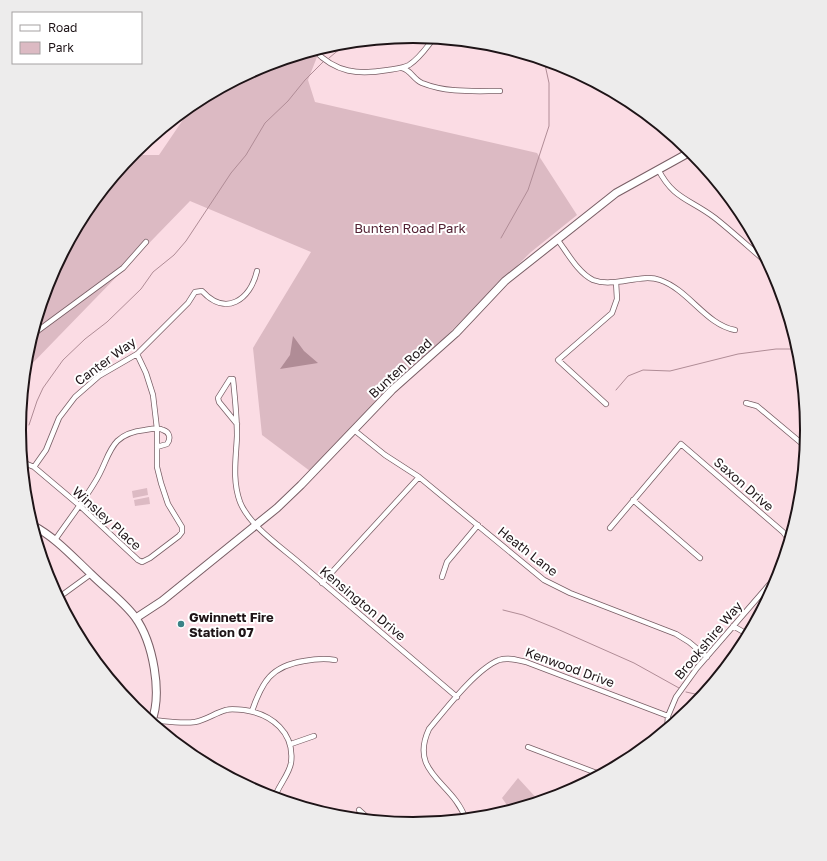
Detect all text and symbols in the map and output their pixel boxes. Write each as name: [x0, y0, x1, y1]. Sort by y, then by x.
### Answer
legend: [12, 12, 142, 64]
text: Road: [48, 20, 77, 35]
text: Park: [48, 40, 74, 55]
park label: Bunten Road Park: [354, 220, 466, 236]
street label: Canter Way: [71, 333, 139, 388]
street label: Bunten Road: [365, 335, 435, 401]
street label: Saxon Drive: [711, 454, 777, 514]
street label: Winsley Place: [69, 483, 145, 553]
street label: Heath Lane: [495, 523, 561, 579]
street label: Kensington Drive: [317, 562, 409, 644]
street label: Brookshire Way: [671, 597, 746, 682]
place label: Gwinnett Fire Station 07: [189, 609, 274, 640]
marker: Gwinnett Fire Station 07: [176, 619, 186, 629]
street label: Kenwood Drive: [523, 643, 617, 691]

